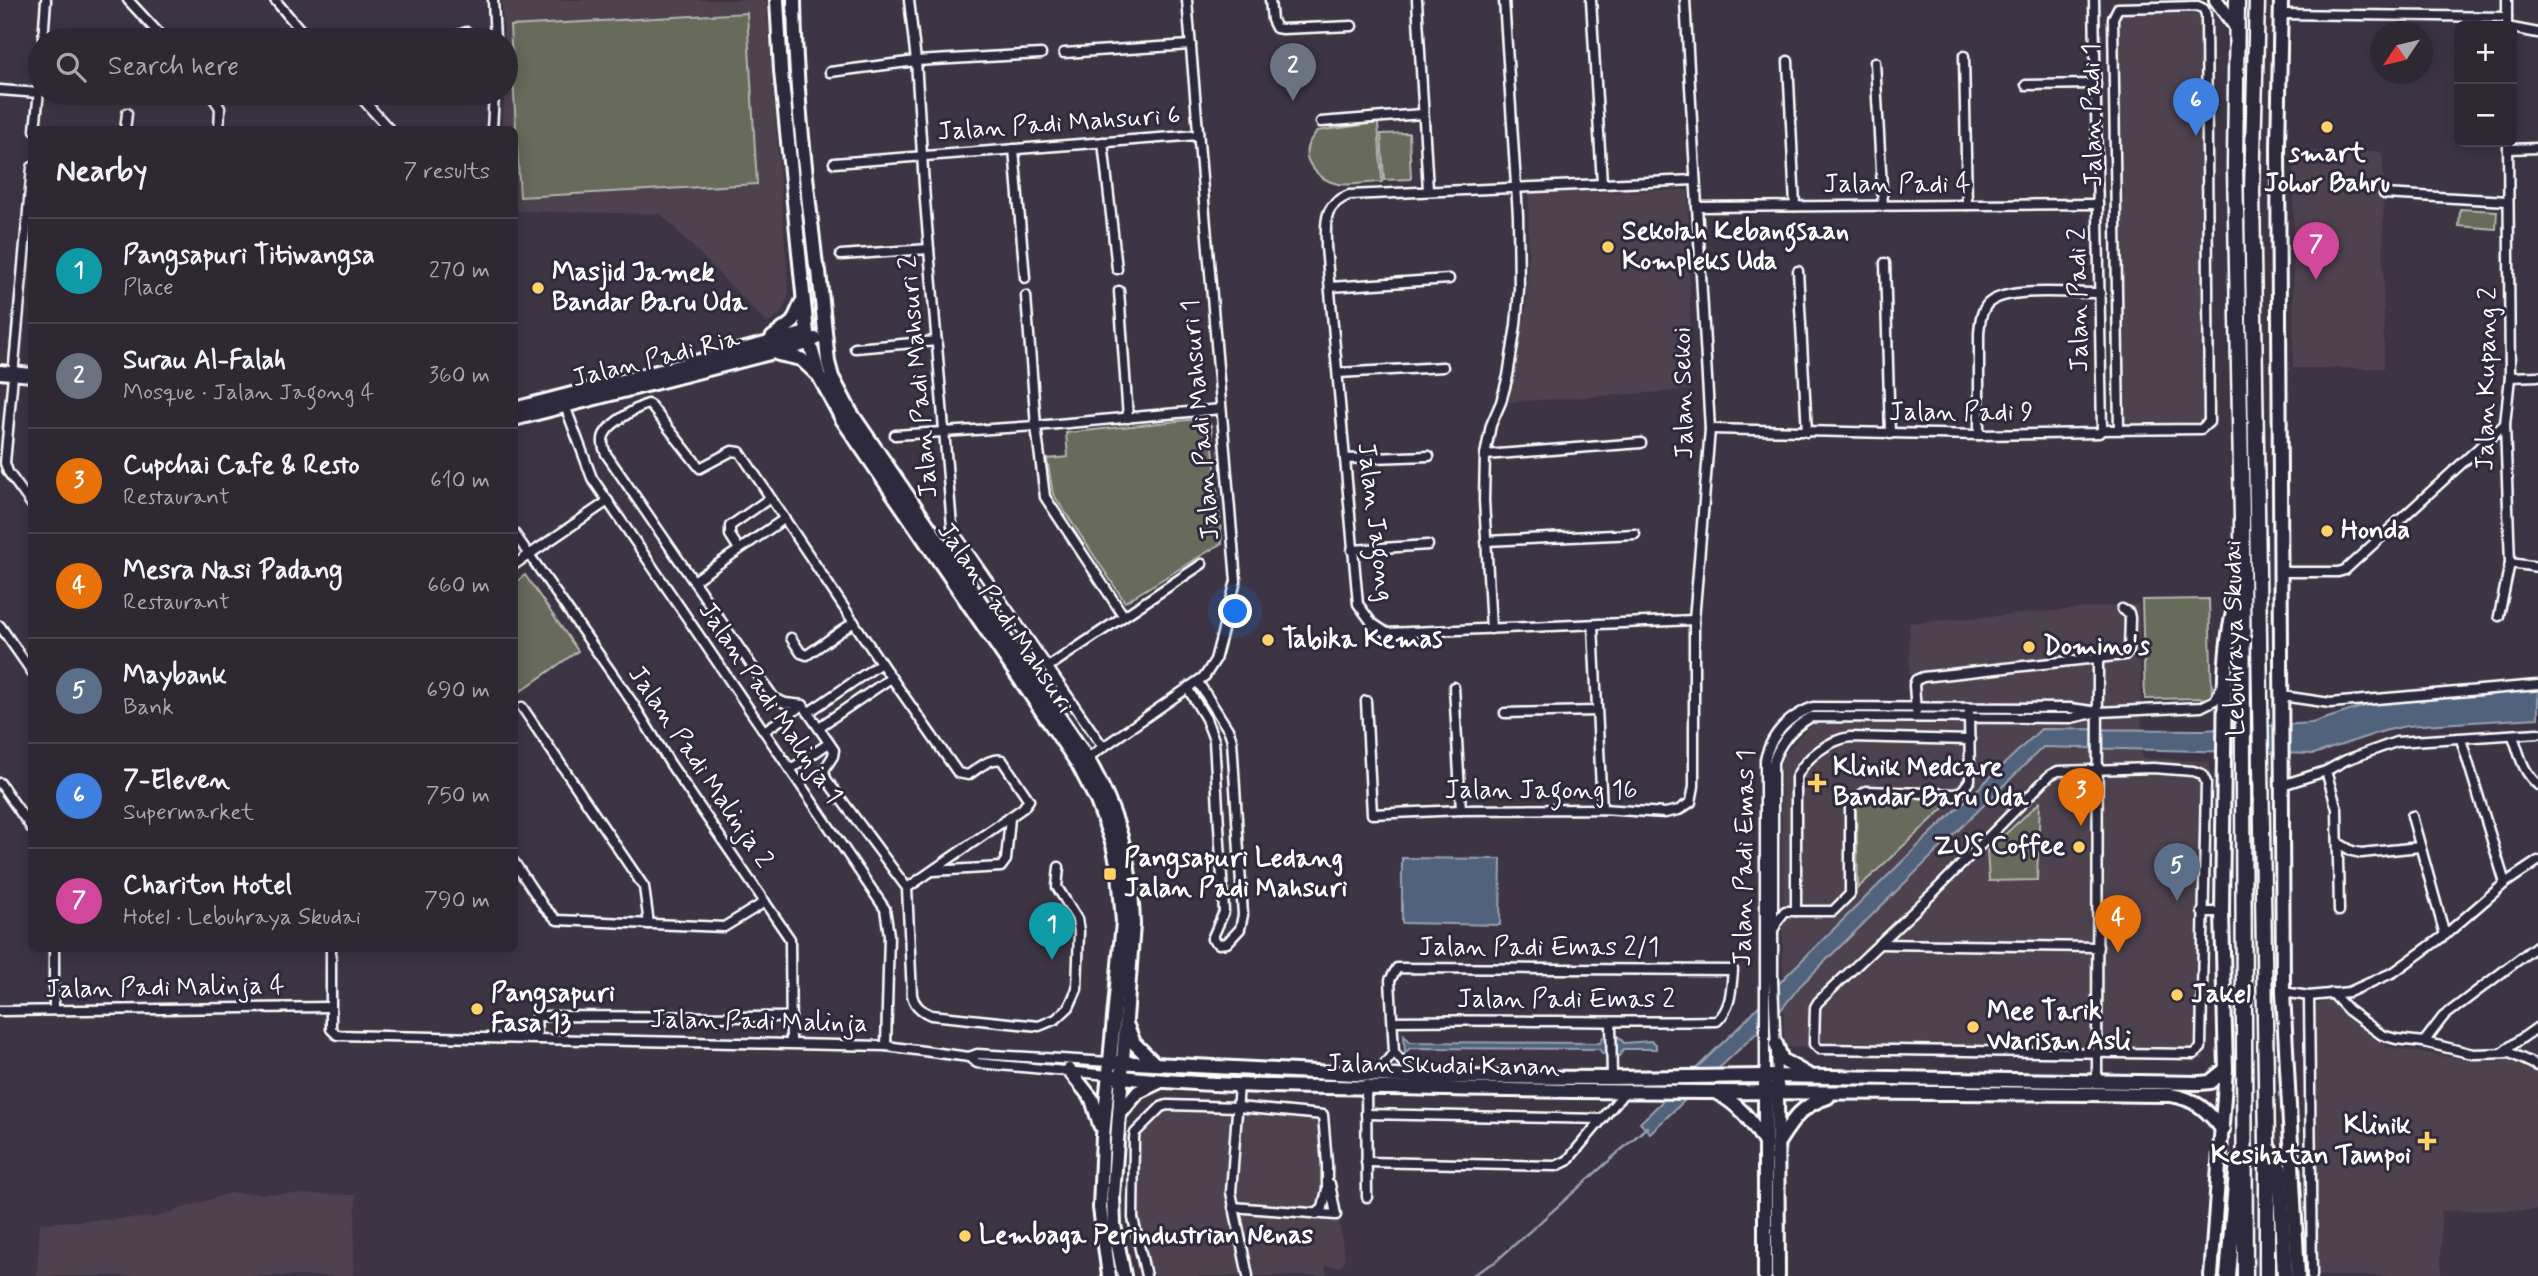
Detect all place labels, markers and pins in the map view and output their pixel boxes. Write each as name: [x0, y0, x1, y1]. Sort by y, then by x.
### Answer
pin: 2: [1270, 43, 1316, 101]
pin: 6: [2173, 78, 2219, 136]
marker: smart Johor Bahru: [2319, 119, 2335, 135]
place label: smart Johor Bahru: [2264, 137, 2390, 201]
place label: Sekolah Kebangsaan Kompleks Uda: [1622, 215, 1849, 279]
pin: 7: [2293, 222, 2339, 280]
marker: Sekolah Kebangsaan Kompleks Uda: [1600, 239, 1616, 255]
place label: Masjid Jamek Bandar Baru Uda: [552, 256, 749, 320]
marker: Masjid Jamek Bandar Baru Uda: [530, 280, 546, 296]
place label: Honda: [2341, 514, 2410, 548]
marker: Honda: [2319, 523, 2335, 539]
place label: Tabika Kemas: [1282, 623, 1443, 657]
place label: Domino's: [2043, 630, 2150, 664]
marker: Tabika Kemas: [1260, 632, 1276, 648]
marker: Domino's: [2021, 639, 2037, 655]
place label: Klinik Medcare Bandar Baru Uda: [1833, 751, 2030, 815]
pin: 3: [2058, 768, 2104, 826]
marker: Klinik Medcare Bandar Baru Uda: [1807, 773, 1827, 793]
place label: ZUS Coffee: [1934, 830, 2065, 864]
marker: ZUS Coffee: [2071, 839, 2087, 855]
place label: Pangsapuri Ledang Jalan Padi Mahsuri: [1124, 842, 1348, 906]
pin: 5: [2154, 843, 2200, 901]
marker: Pangsapuri Ledang Jalan Padi Mahsuri: [1102, 866, 1118, 882]
pin: 4: [2095, 895, 2141, 953]
pin: 1: [1029, 902, 1075, 960]
place label: Pangsapuri Fasa 13: [491, 977, 615, 1041]
place label: Jakel: [2191, 978, 2251, 1012]
marker: Jakel: [2169, 987, 2185, 1003]
place label: Mee Tarik Warisan Asli: [1986, 995, 2131, 1059]
marker: Pangsapuri Fasa 13: [469, 1001, 485, 1017]
marker: Mee Tarik Warisan Asli: [1965, 1019, 1981, 1035]
place label: Klinik Kesihatan Tampoi: [2211, 1109, 2411, 1173]
marker: Klinik Kesihatan Tampoi: [2417, 1131, 2437, 1151]
place label: Lembaga Perindustrian Nenas: [979, 1219, 1314, 1254]
marker: Lembaga Perindustrian Nenas: [957, 1228, 973, 1244]

